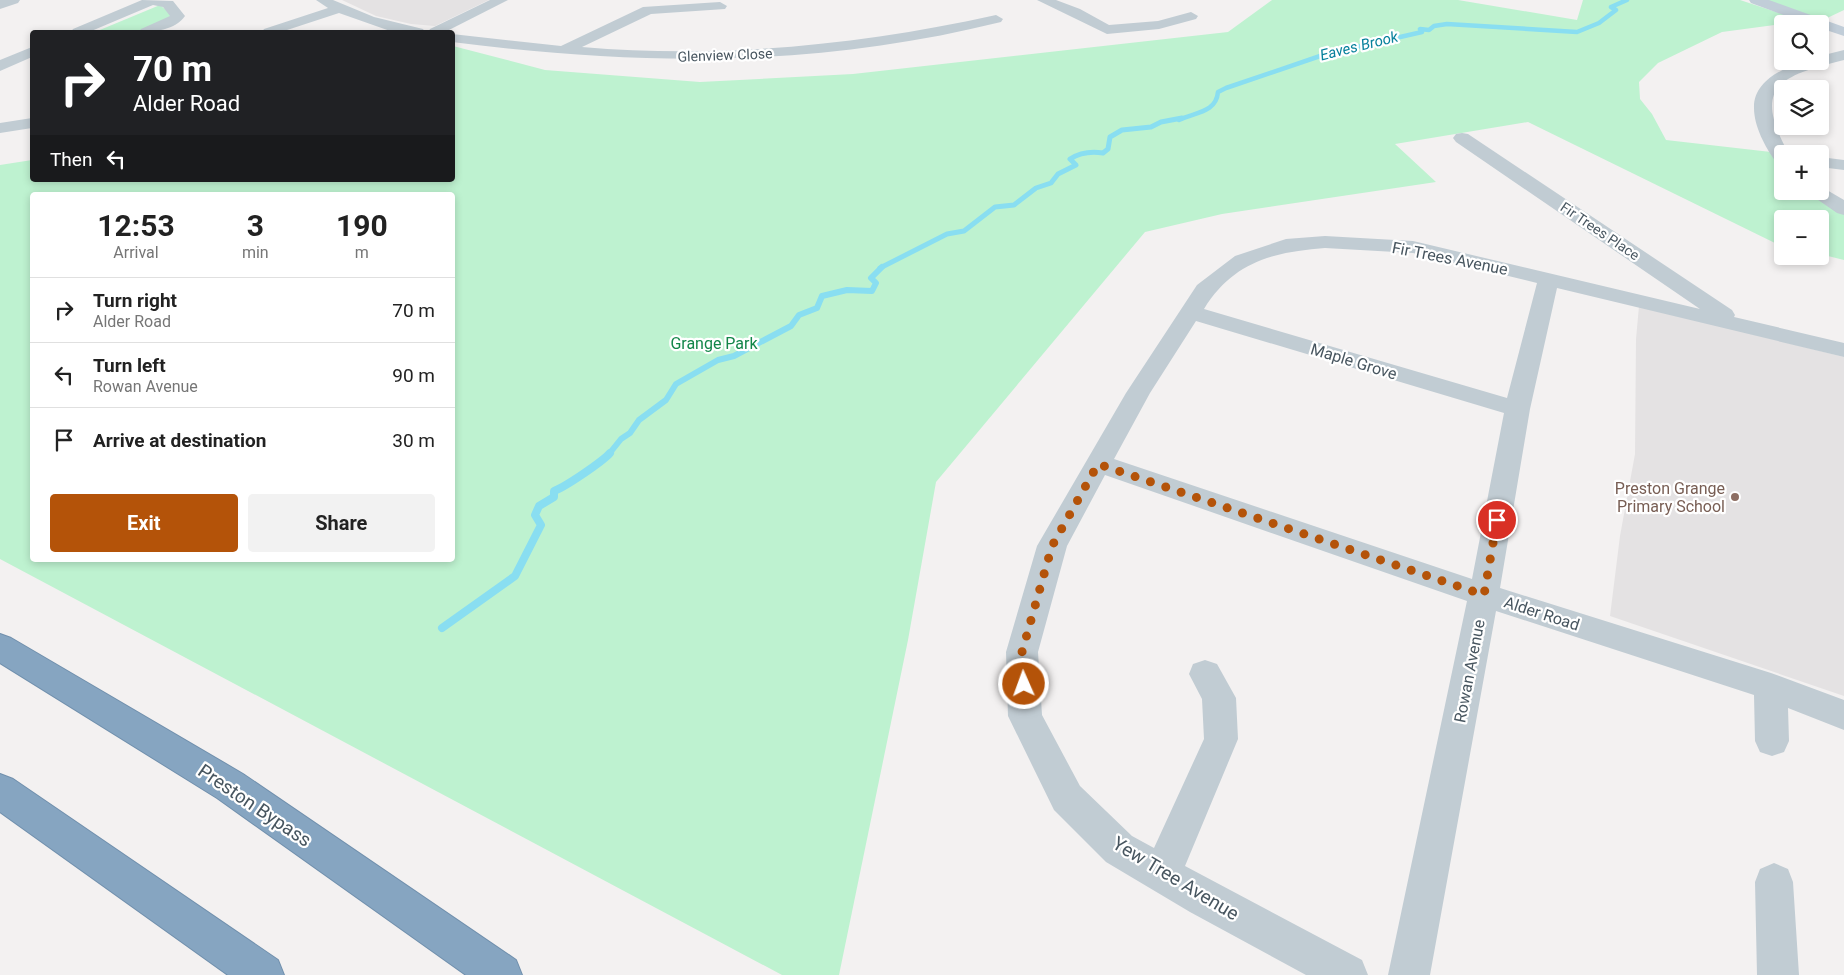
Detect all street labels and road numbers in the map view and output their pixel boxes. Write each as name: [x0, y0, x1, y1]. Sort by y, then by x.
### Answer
street label: Glenview Close: [677, 45, 773, 65]
street label: Fir Trees Place: [1558, 199, 1642, 263]
street label: Fir Trees Avenue: [1390, 238, 1509, 279]
street label: Maple Grove: [1308, 339, 1399, 384]
street label: Alder Road: [1502, 592, 1582, 635]
street label: Rowan Avenue: [1450, 618, 1489, 724]
street label: Preston Bypass: [194, 759, 316, 852]
street label: Yew Tree Avenue: [1108, 832, 1243, 925]

